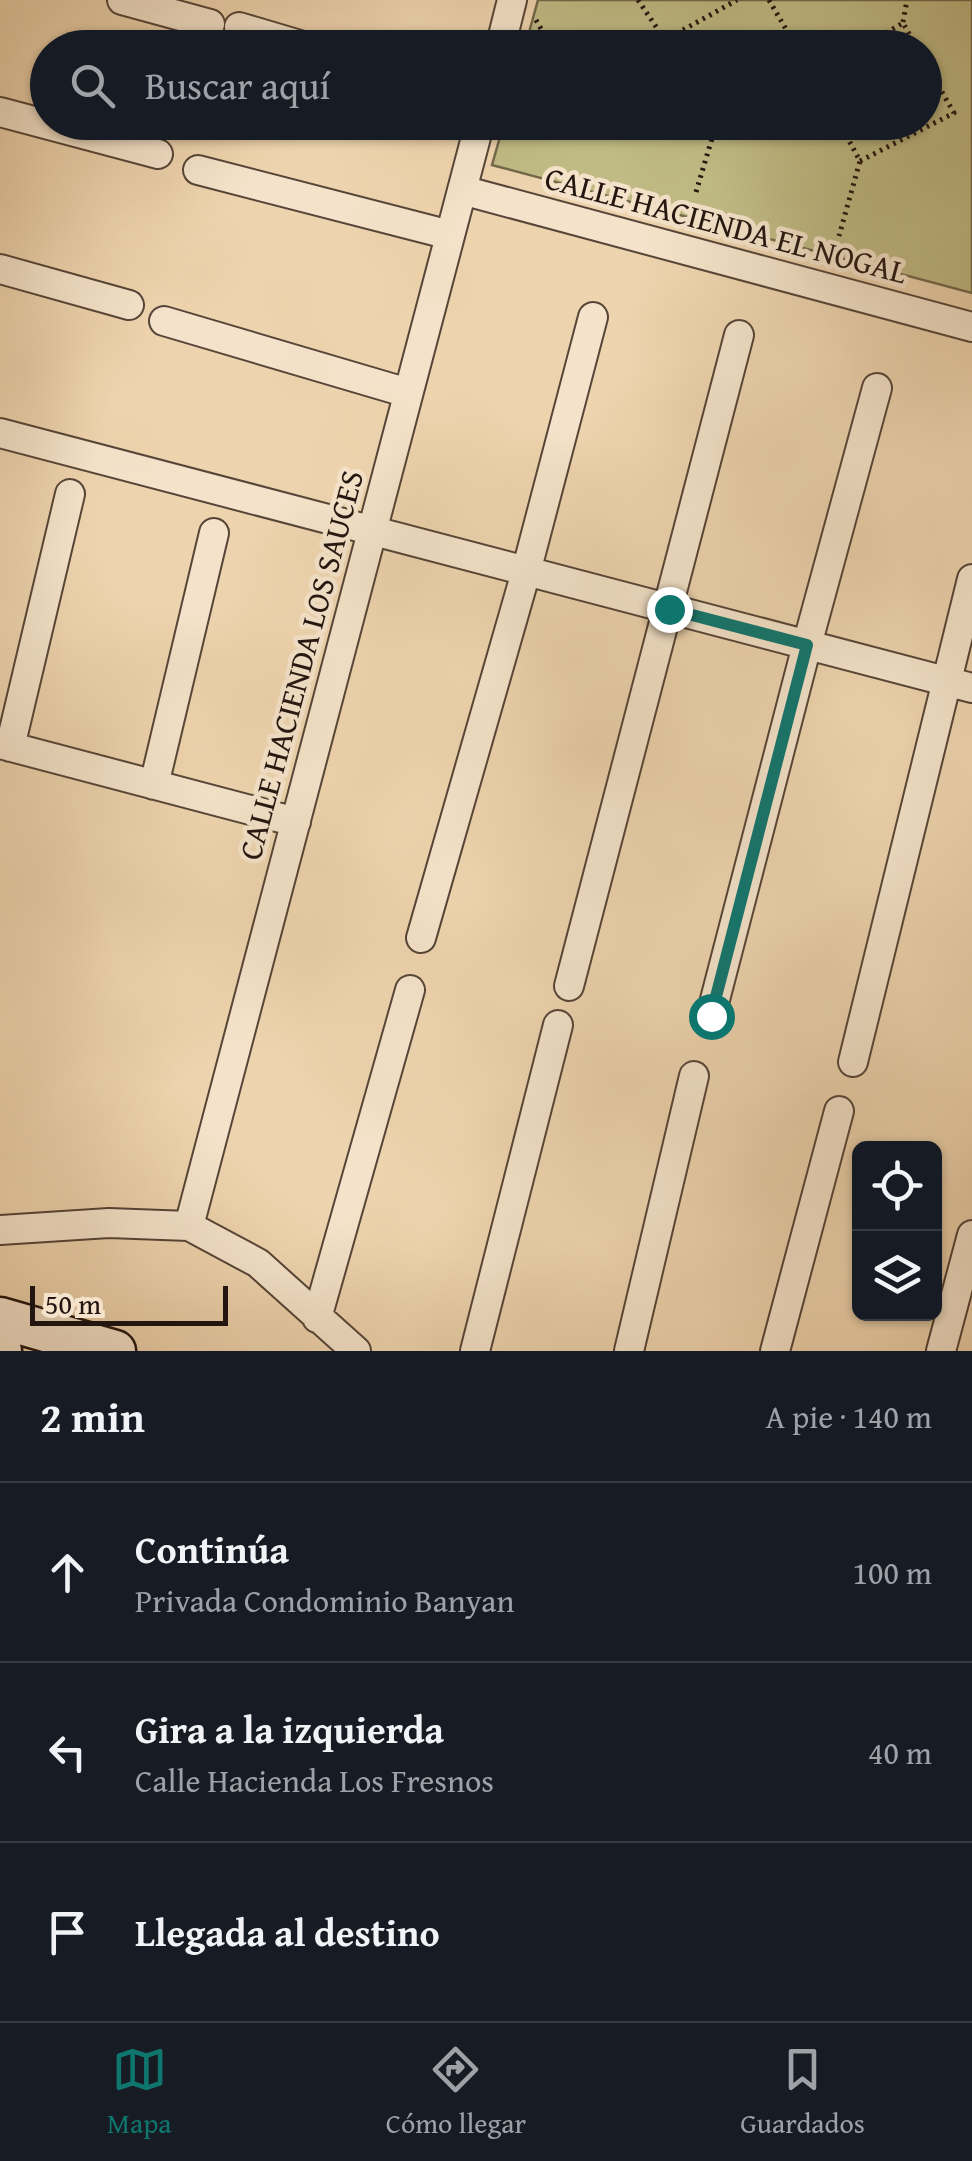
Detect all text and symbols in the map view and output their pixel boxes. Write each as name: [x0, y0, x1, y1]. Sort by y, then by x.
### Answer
search box: [30, 30, 942, 140]
text: Buscar aquí: [145, 57, 330, 113]
icon: search: [65, 58, 120, 113]
street label: CALLE HACIENDA EL NOGAL: [540, 154, 913, 296]
street label: CALLE HACIENDA LOS SAUCES: [226, 465, 375, 865]
route end: [647, 587, 693, 633]
route start: [689, 994, 735, 1040]
map controls: [852, 1141, 942, 1321]
button: locate: [852, 1141, 942, 1231]
button: layers: [852, 1231, 942, 1321]
scale bar: [30, 1281, 228, 1326]
text: 50 m: [45, 1283, 101, 1324]
text: 2 min: [40, 1386, 145, 1447]
text: A pie · 140 m: [765, 1393, 932, 1440]
text: Continúa: [135, 1521, 289, 1577]
icon: ahead: [40, 1545, 95, 1600]
text: 100 m: [853, 1549, 932, 1596]
text: Privada Condominio Banyan: [135, 1577, 514, 1624]
text: Gira a la izquierda: [135, 1701, 444, 1757]
icon: left: [40, 1725, 95, 1780]
text: 40 m: [868, 1729, 932, 1776]
text: Calle Hacienda Los Fresnos: [135, 1757, 494, 1804]
text: Llegada al destino: [135, 1904, 440, 1960]
icon: arrive: [40, 1905, 95, 1960]
tab: Mapa: [107, 2042, 172, 2143]
tab: Cómo llegar: [386, 2042, 526, 2143]
tab: Guardados: [740, 2042, 865, 2143]

